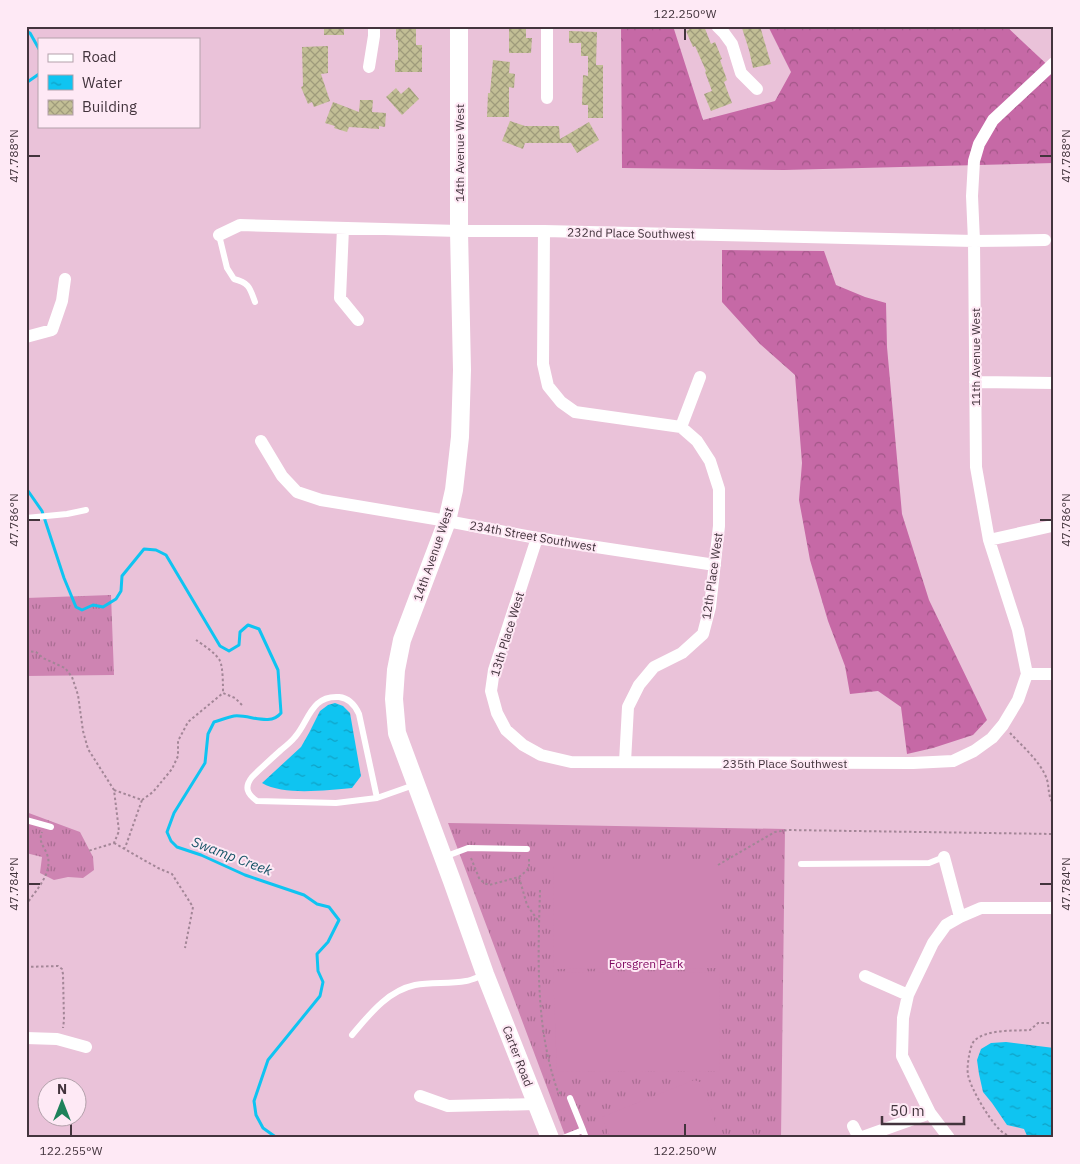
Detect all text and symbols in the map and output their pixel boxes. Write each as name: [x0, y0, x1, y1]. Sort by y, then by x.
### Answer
text: 122.250°W: [654, 6, 717, 21]
legend: [38, 38, 200, 128]
text: Road: [82, 47, 117, 66]
text: Water: [82, 73, 123, 92]
text: Building: [82, 97, 137, 116]
street label: 14th Avenue West: [452, 104, 467, 202]
text: 47.788°N: [6, 129, 21, 183]
text: 47.788°N: [1058, 129, 1073, 183]
street label: 232nd Place Southwest: [567, 224, 695, 242]
street label: 11th Avenue West: [968, 308, 983, 406]
text: 47.786°N: [6, 493, 21, 547]
text: 47.786°N: [1058, 493, 1073, 547]
street label: 14th Avenue West: [410, 505, 456, 603]
street label: 234th Street Southwest: [468, 517, 598, 555]
street label: 12th Place West: [698, 532, 726, 620]
street label: 13th Place West: [487, 590, 527, 678]
street label: 235th Place Southwest: [723, 756, 847, 771]
water label: Swamp Creek: [189, 832, 275, 880]
text: 47.784°N: [6, 857, 21, 911]
text: 47.784°N: [1058, 857, 1073, 911]
park label: Forsgren Park: [609, 956, 684, 971]
street label: Carter Road: [500, 1023, 536, 1089]
north arrow: [38, 1076, 88, 1126]
text: N: [57, 1080, 67, 1098]
scale bar: [882, 1094, 965, 1126]
text: 50 m: [890, 1101, 925, 1120]
text: 122.255°W: [40, 1143, 103, 1158]
text: 122.250°W: [654, 1143, 717, 1158]

